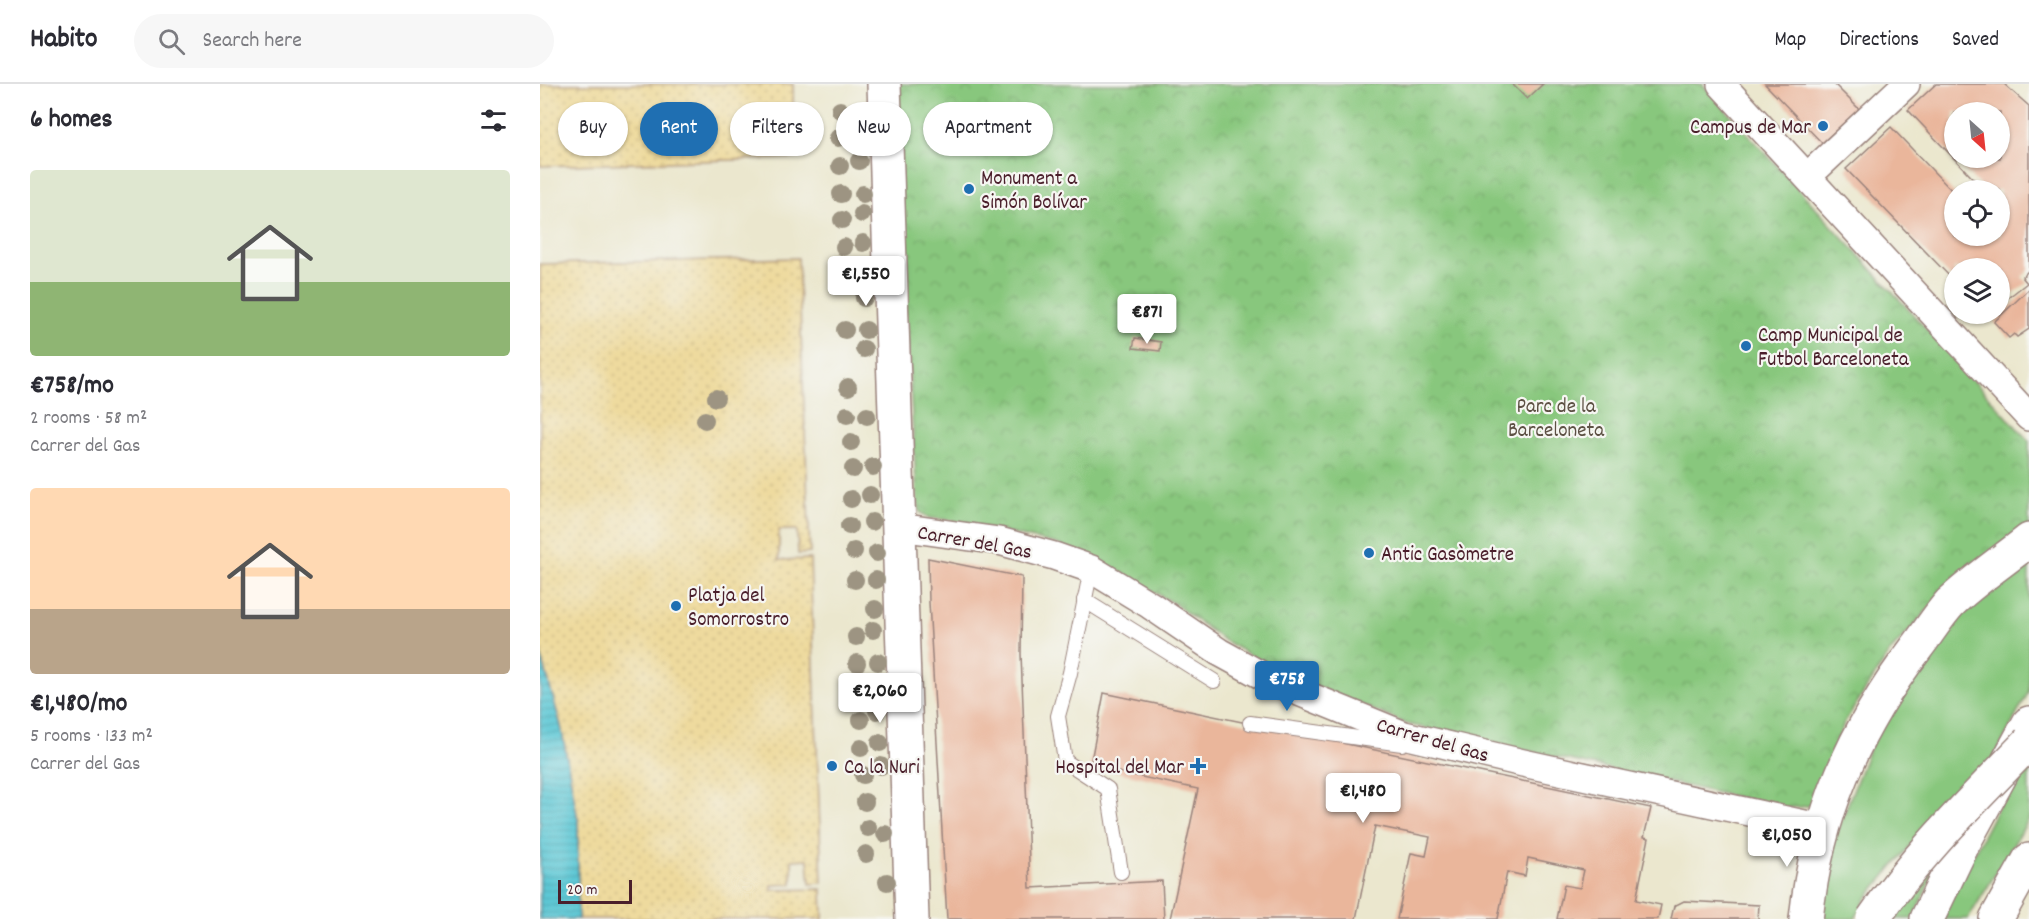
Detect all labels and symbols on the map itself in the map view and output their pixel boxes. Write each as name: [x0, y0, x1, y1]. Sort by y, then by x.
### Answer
north arrow: [1944, 102, 2010, 168]
place label: Campus de Mar: [1690, 114, 1811, 144]
marker: Campus de Mar: [1816, 119, 1830, 133]
place label: Monument a Simón Bolívar: [981, 165, 1087, 219]
marker: Monument a Simón Bolívar: [962, 182, 976, 196]
pin: €1,550: [817, 256, 915, 307]
pin: €871: [1111, 294, 1183, 345]
place label: Camp Municipal de Futbol Barceloneta: [1758, 322, 1910, 376]
marker: Camp Municipal de Futbol Barceloneta: [1739, 339, 1753, 353]
park label: Parc de la Barceloneta: [1508, 393, 1605, 447]
street label: Carrer del Gas: [915, 519, 1034, 569]
place label: Antic Gasòmetre: [1381, 541, 1514, 571]
marker: Antic Gasòmetre: [1362, 546, 1376, 560]
place label: Platja del Somorrostro: [688, 582, 789, 636]
marker: Platja del Somorrostro: [669, 599, 683, 613]
pin: €758: [1251, 661, 1323, 712]
pin: €2,060: [831, 673, 929, 724]
street label: Carrer del Gas: [1372, 711, 1492, 772]
place label: Ca la Nuri: [844, 754, 920, 784]
place label: Hospital del Mar: [1055, 754, 1184, 784]
marker: Hospital del Mar: [1189, 757, 1207, 775]
marker: Ca la Nuri: [825, 759, 839, 773]
pin: €1,480: [1314, 773, 1412, 824]
pin: €1,050: [1738, 817, 1836, 868]
scale bar: [558, 877, 632, 904]

